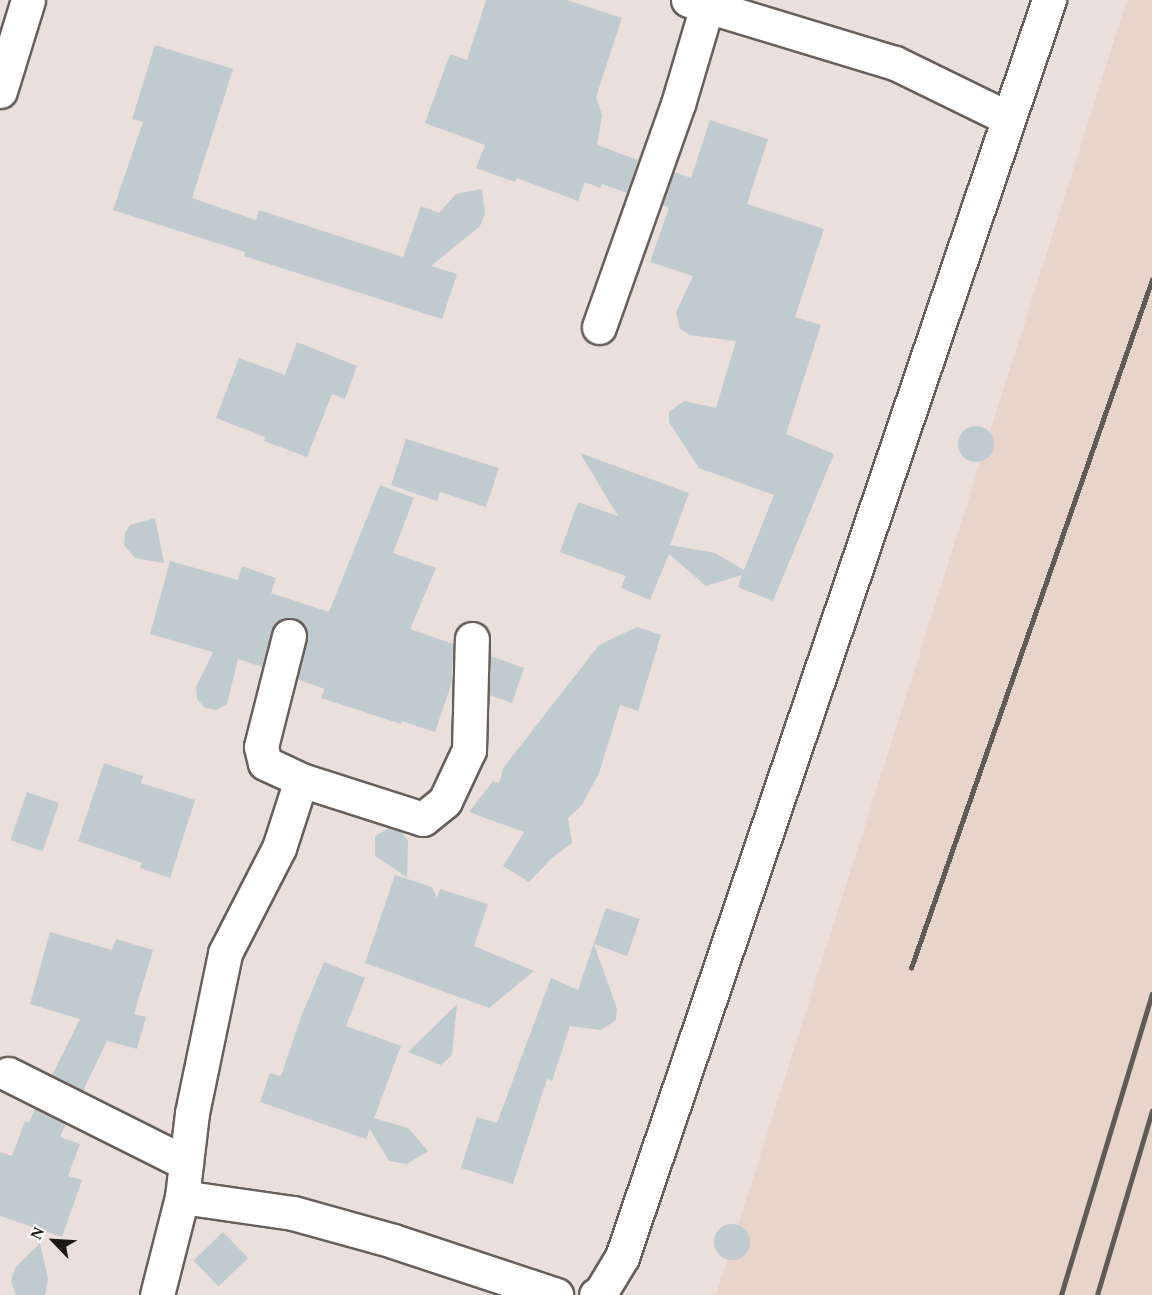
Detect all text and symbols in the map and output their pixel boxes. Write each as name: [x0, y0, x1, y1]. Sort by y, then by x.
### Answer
north arrow: [24, 1211, 84, 1271]
text: N: [27, 1224, 47, 1242]

